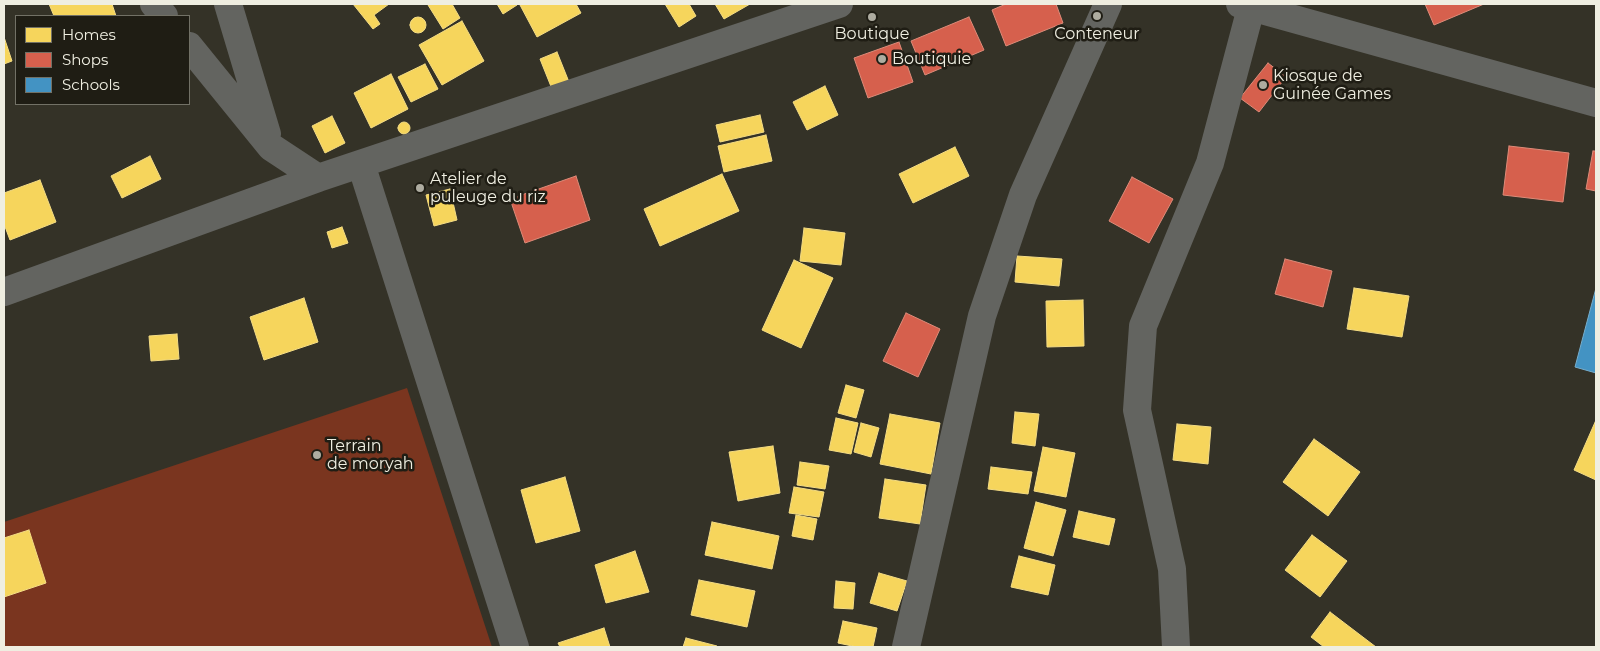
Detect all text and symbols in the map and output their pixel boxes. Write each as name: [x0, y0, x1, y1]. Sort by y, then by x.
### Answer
marker: Conteneur: [1091, 10, 1103, 22]
marker: Boutique: [866, 11, 878, 23]
legend: [15, 15, 190, 105]
place label: Boutique: [835, 24, 909, 44]
place label: Conteneur: [1054, 24, 1140, 44]
text: Homes: [62, 25, 116, 44]
place label: Boutiquie: [892, 49, 971, 69]
text: Shops: [62, 50, 108, 69]
marker: Boutiquie: [876, 53, 888, 65]
place label: Kiosque de Guinée Games: [1273, 66, 1391, 104]
text: Schools: [62, 75, 120, 94]
marker: Kiosque de Guinée Games: [1257, 79, 1269, 91]
place label: Atelier de puleuge du riz: [430, 169, 546, 207]
marker: Atelier de puleuge du riz: [414, 182, 426, 194]
place label: Terrain de moryah: [327, 436, 414, 474]
marker: Terrain de moryah: [311, 449, 323, 461]

